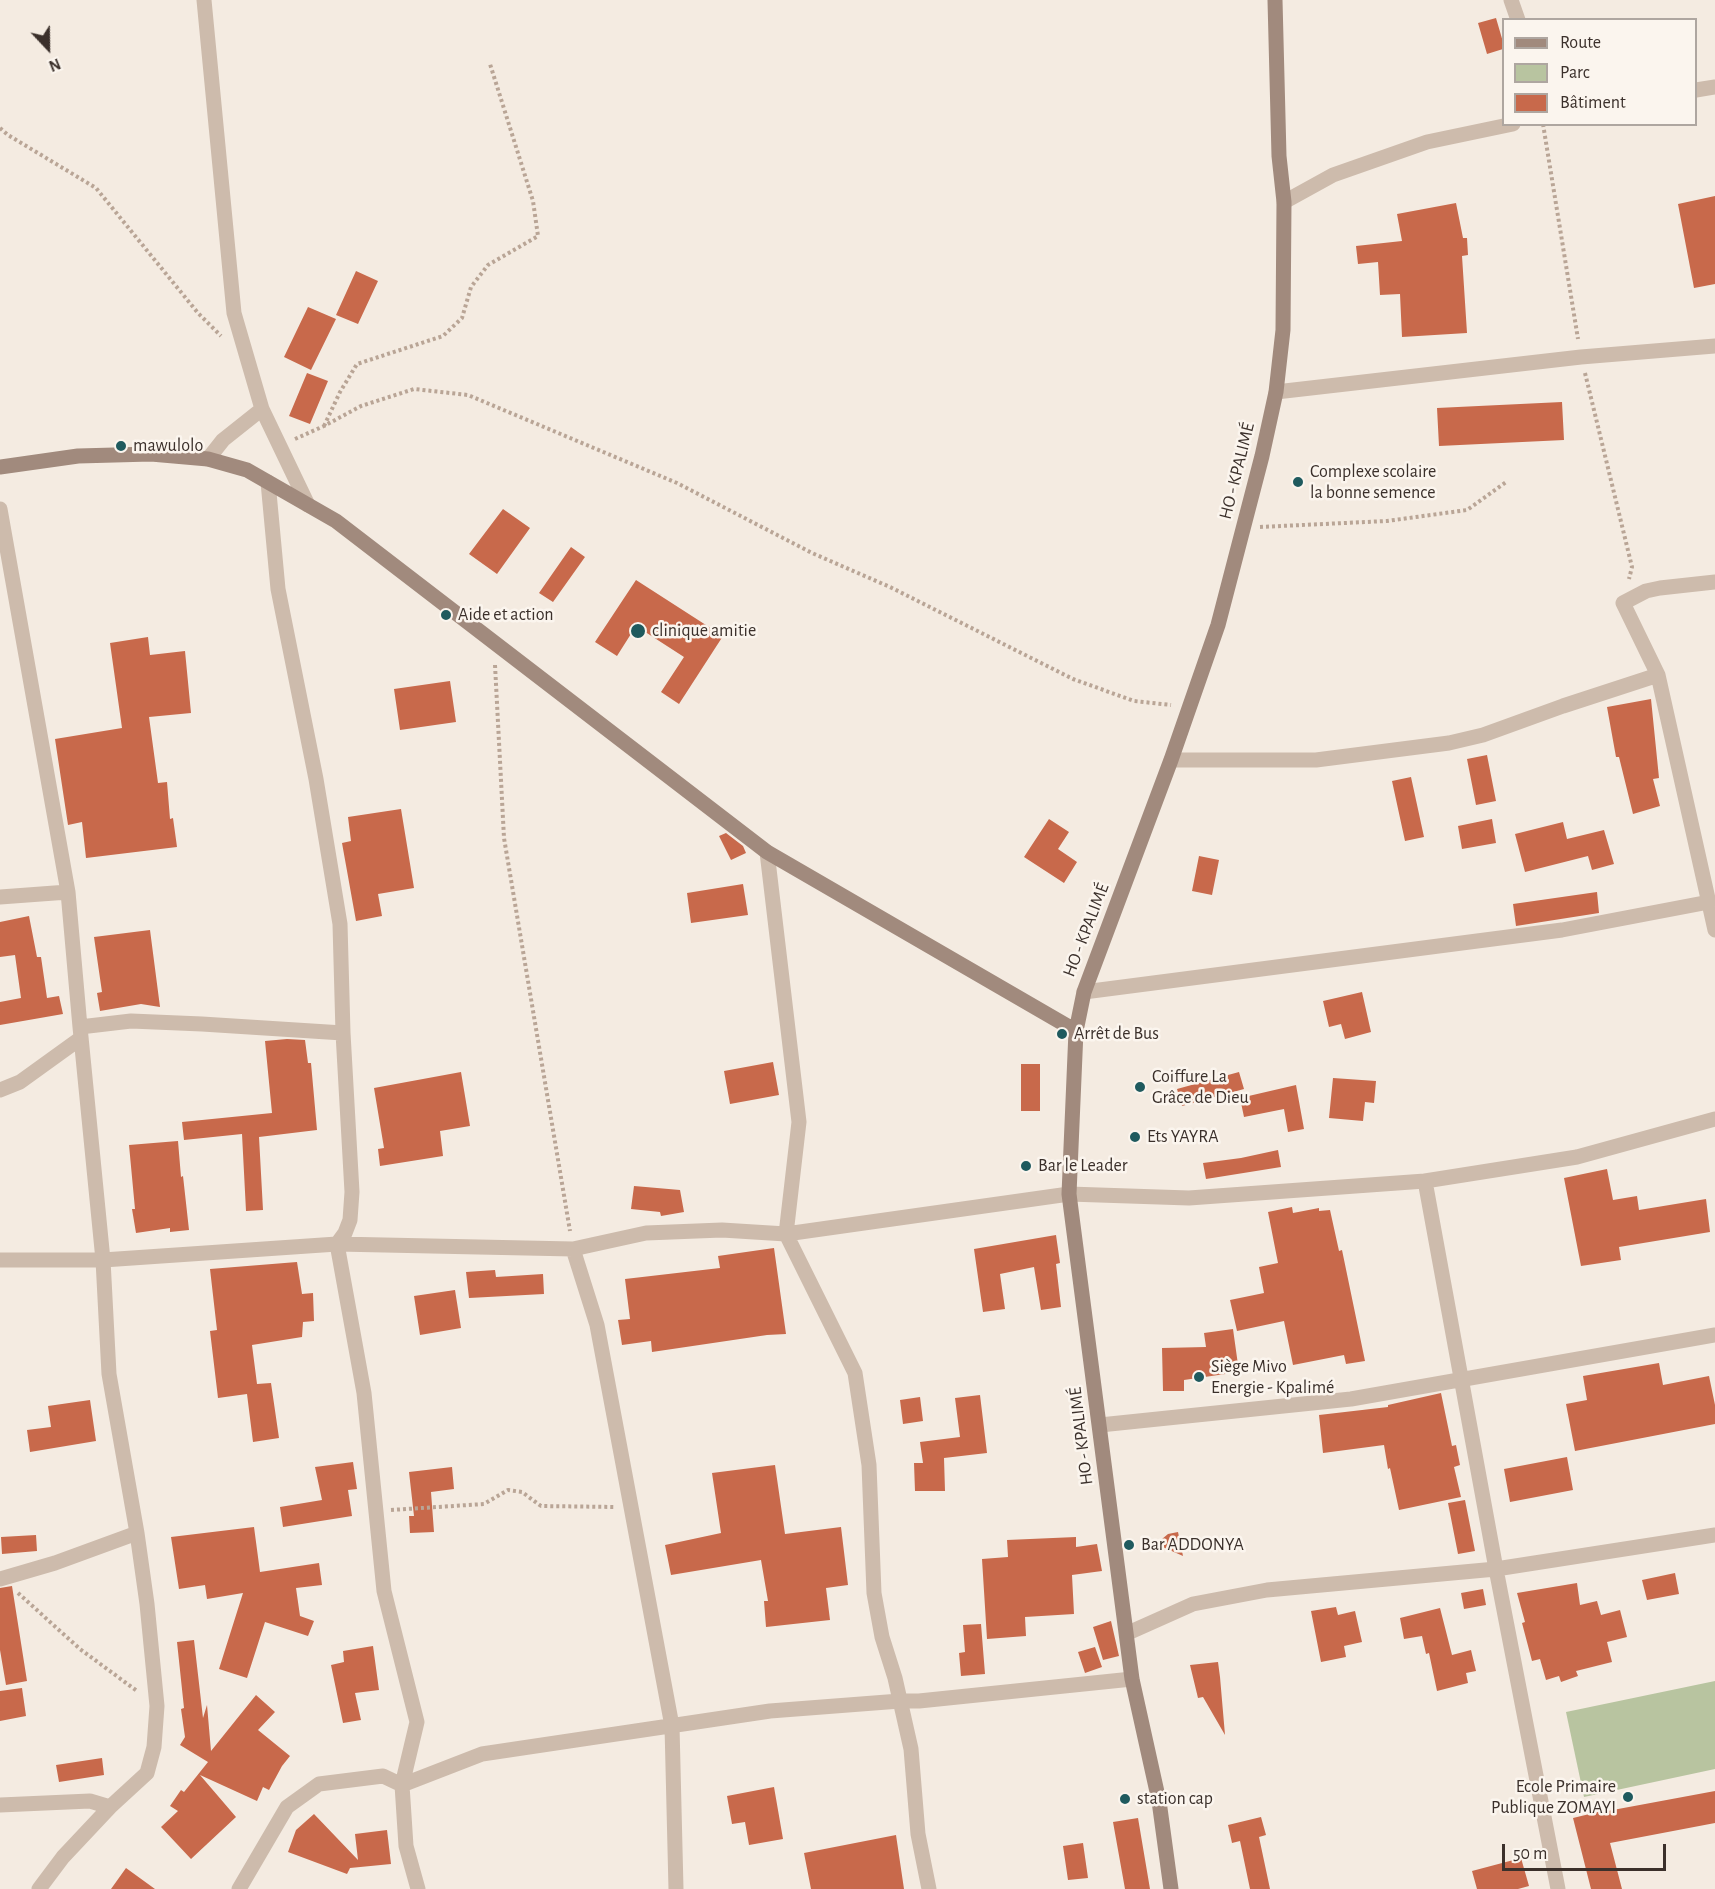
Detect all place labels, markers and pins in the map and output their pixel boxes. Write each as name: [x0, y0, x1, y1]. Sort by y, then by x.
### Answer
place label: mawulolo: [133, 435, 203, 457]
marker: mawulolo: [114, 439, 128, 453]
place label: Complexe scolaire la bonne semence: [1310, 461, 1436, 504]
marker: Complexe scolaire la bonne semence: [1291, 475, 1305, 489]
place label: Aide et action: [458, 604, 554, 626]
marker: Aide et action: [439, 608, 453, 622]
place label: clinique amitie: [652, 620, 756, 642]
marker: clinique amitie: [629, 622, 647, 640]
place label: Arrêt de Bus: [1074, 1023, 1159, 1045]
marker: Arrêt de Bus: [1055, 1027, 1069, 1041]
place label: Coiffure La Grâce de Dieu: [1152, 1066, 1249, 1108]
marker: Coiffure La Grâce de Dieu: [1133, 1080, 1147, 1094]
place label: Ets YAYRA: [1147, 1126, 1219, 1148]
marker: Ets YAYRA: [1128, 1130, 1142, 1144]
place label: Bar le Leader: [1038, 1155, 1128, 1177]
marker: Bar le Leader: [1019, 1159, 1033, 1173]
place label: Siège Mivo Energie - Kpalimé: [1211, 1356, 1334, 1398]
marker: Siège Mivo Energie - Kpalimé: [1192, 1370, 1206, 1384]
place label: Bar ADDONYA: [1141, 1534, 1244, 1556]
marker: Bar ADDONYA: [1122, 1538, 1136, 1552]
place label: Ecole Primaire Publique ZOMAYI: [1491, 1776, 1616, 1818]
place label: station cap: [1137, 1788, 1213, 1810]
marker: Ecole Primaire Publique ZOMAYI: [1621, 1790, 1635, 1804]
marker: station cap: [1118, 1792, 1132, 1806]

